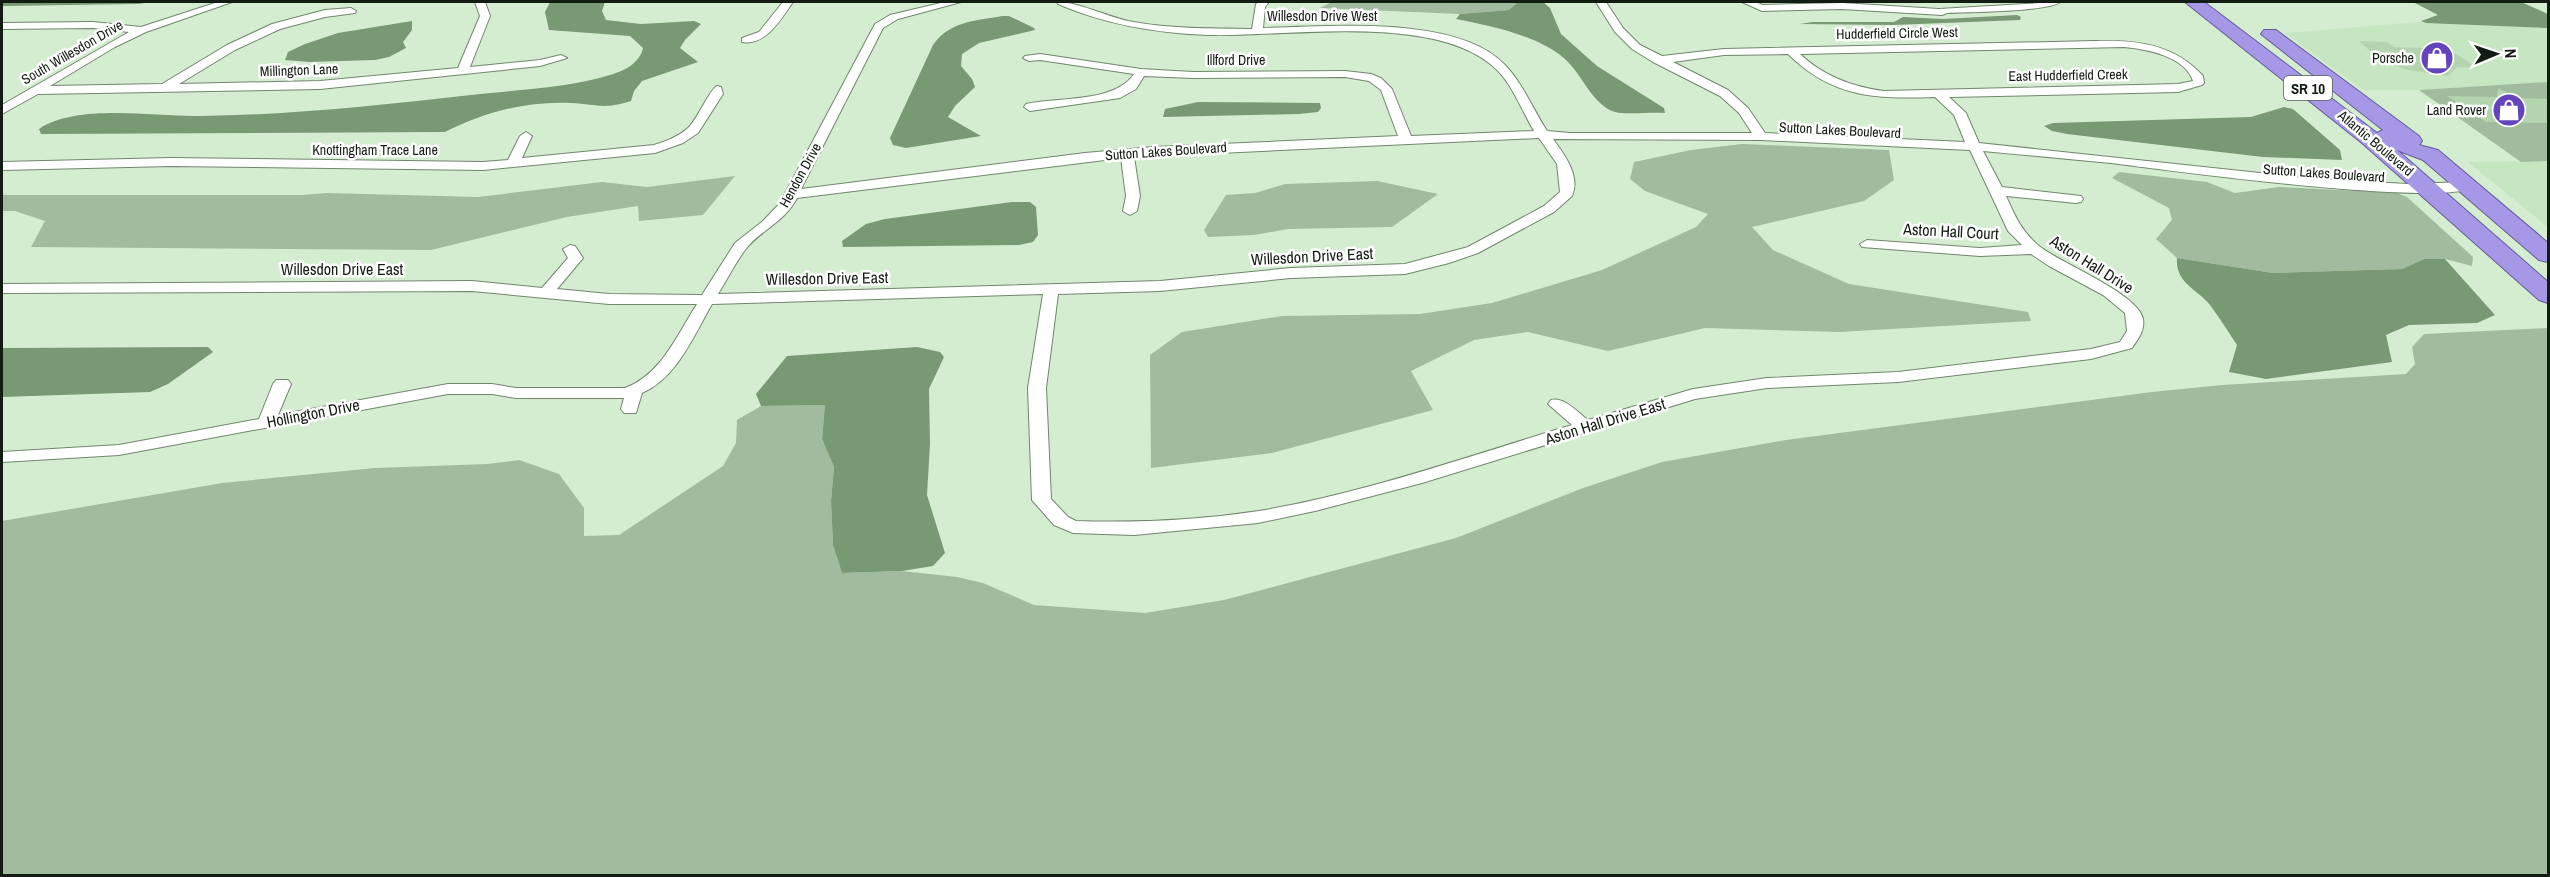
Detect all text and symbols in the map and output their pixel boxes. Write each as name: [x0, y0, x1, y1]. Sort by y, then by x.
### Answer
street label: Willesdon Drive West: [1267, 7, 1377, 25]
street label: South Willesdon Drive: [18, 16, 126, 88]
street label: Hudderfield Circle West: [1836, 23, 1958, 43]
north arrow: [2466, 24, 2526, 84]
shop icon: Porsche: [2419, 40, 2455, 76]
text: N: [2500, 48, 2522, 59]
place label: Porsche: [2372, 49, 2414, 67]
street label: Illford Drive: [1207, 51, 1265, 69]
street label: Millington Lane: [259, 60, 339, 80]
street label: East Hudderfield Creek: [2008, 65, 2128, 85]
road number: SR 10: [2284, 76, 2332, 100]
shop icon: Land Rover: [2491, 92, 2527, 128]
place label: Land Rover: [2427, 101, 2486, 119]
street label: Atlantic Boulevard: [2334, 106, 2417, 180]
street label: Sutton Lakes Boulevard: [1779, 118, 1901, 142]
street label: Sutton Lakes Boulevard: [1105, 138, 1227, 164]
street label: Hendon Drive: [775, 140, 825, 210]
street label: Knottingham Trace Lane: [312, 141, 438, 159]
street label: Sutton Lakes Boulevard: [2263, 160, 2385, 186]
street label: Aston Hall Court: [1902, 217, 2000, 245]
street label: Aston Hall Drive: [2045, 229, 2138, 298]
street label: Willesdon Drive East: [1250, 242, 1374, 270]
street label: Willesdon Drive East: [281, 258, 404, 280]
street label: Willesdon Drive East: [766, 266, 889, 290]
street label: Aston Hall Drive East: [1541, 392, 1668, 450]
street label: Hollington Drive: [265, 393, 361, 433]

